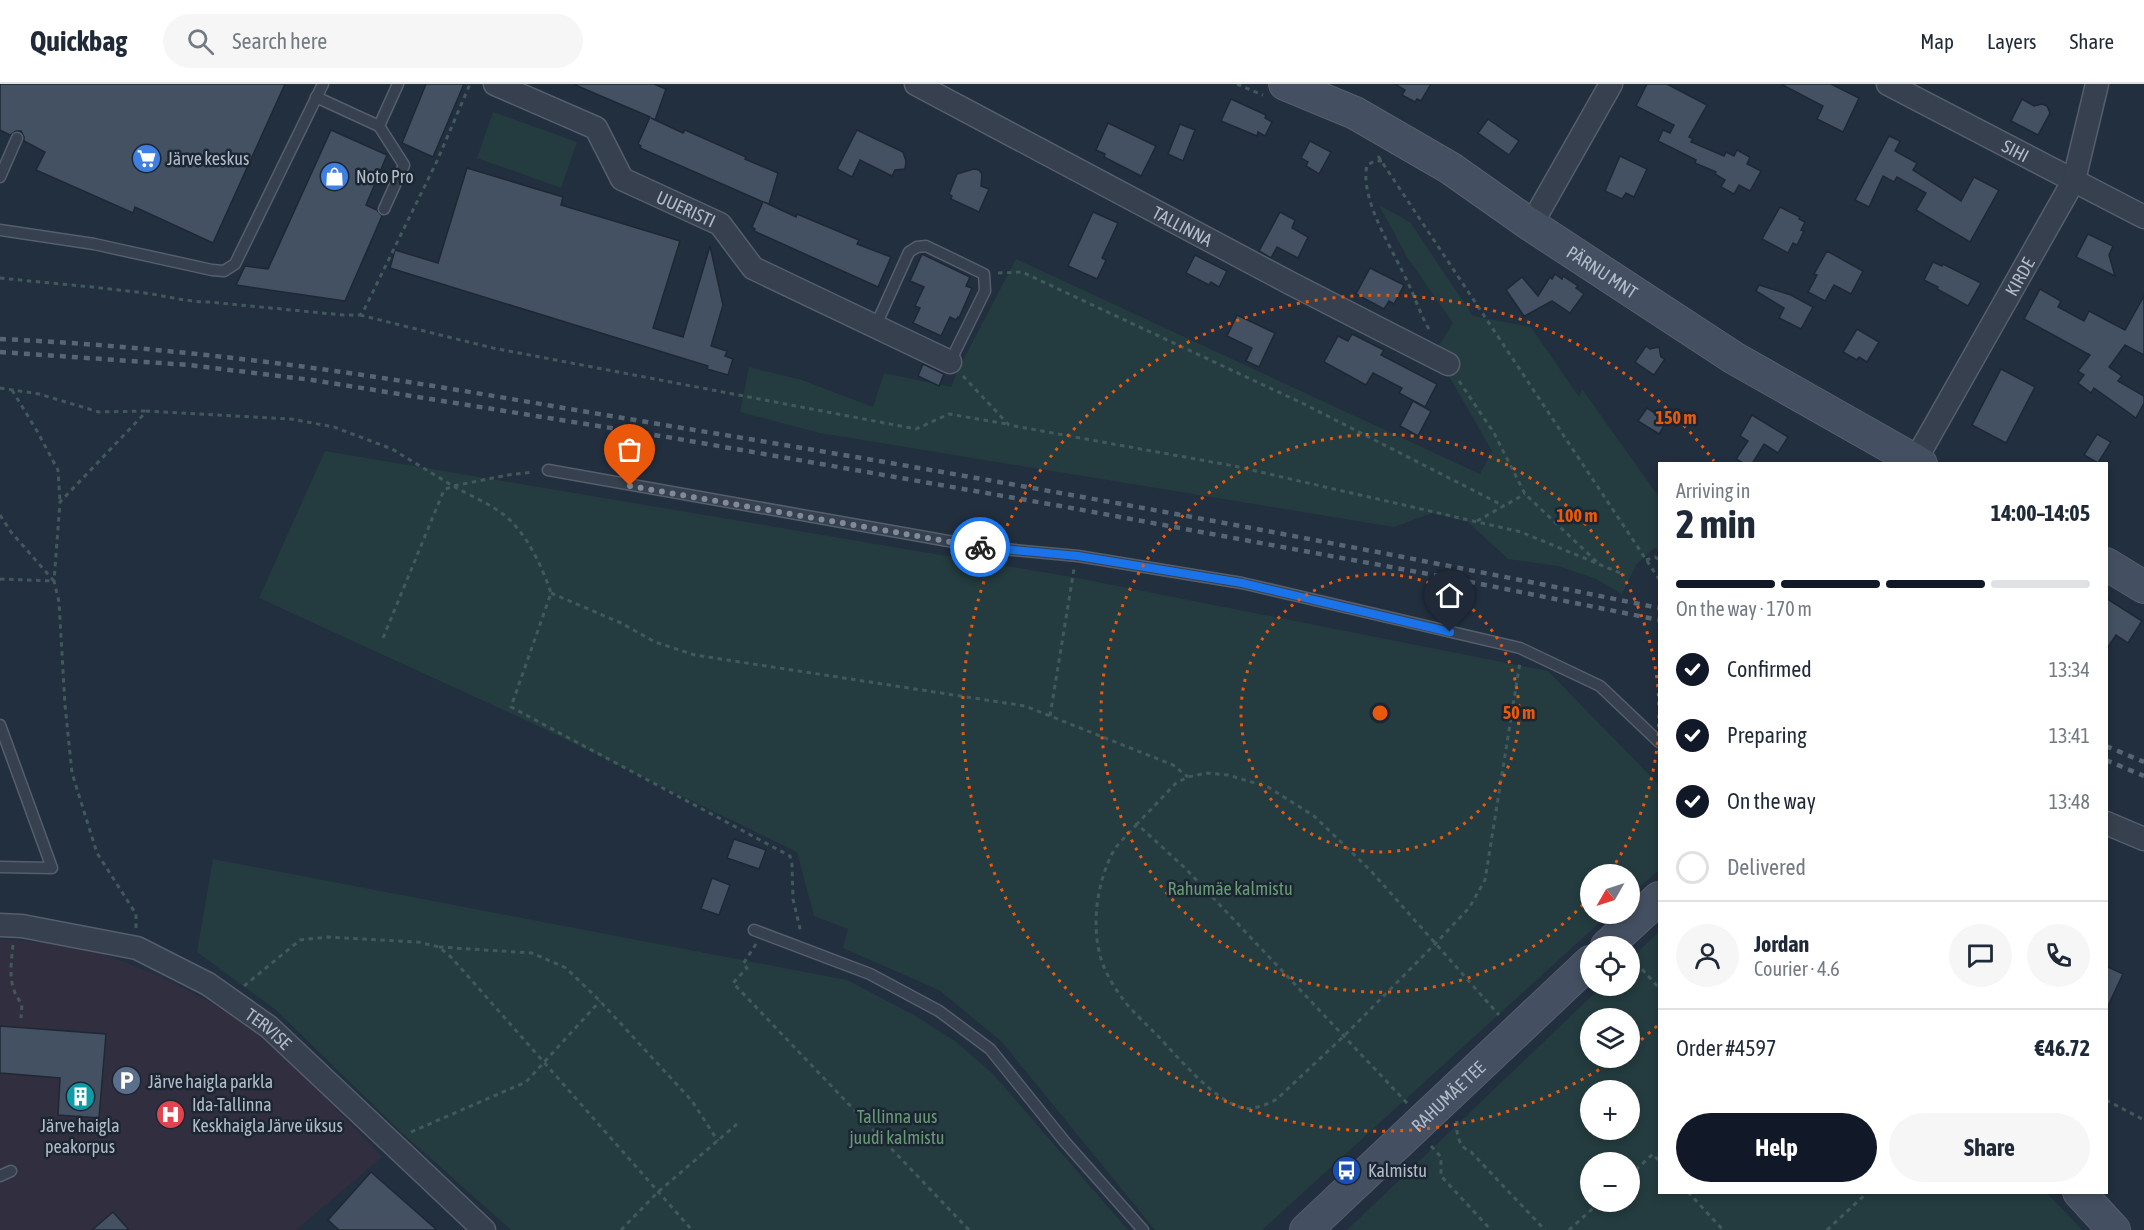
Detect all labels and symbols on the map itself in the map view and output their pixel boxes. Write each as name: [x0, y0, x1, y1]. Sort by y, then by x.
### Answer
street label: SIHI: [1999, 135, 2033, 166]
supermarket icon: Järve keskus: [130, 142, 162, 174]
place label: Järve keskus: [167, 148, 249, 169]
shop icon: Noto Pro: [319, 160, 351, 192]
place label: Noto Pro: [356, 166, 414, 187]
street label: UUERISTI: [653, 186, 719, 231]
street label: TALLINNA: [1149, 201, 1216, 250]
street label: PÄRNU MNT: [1563, 241, 1642, 303]
street label: KIRDE: [2000, 254, 2039, 299]
text: 150 m: [1656, 407, 1696, 428]
pin: [604, 424, 655, 486]
text: 100 m: [1557, 505, 1597, 526]
courier: [950, 517, 1010, 577]
pin: [1424, 570, 1475, 632]
text: 50 m: [1503, 702, 1535, 723]
centre of rings: [1370, 703, 1390, 723]
north arrow: [1580, 864, 1640, 924]
park label: Rahumäe kalmistu: [1167, 878, 1293, 899]
street label: TERVISE: [242, 1004, 296, 1054]
street label: RAHUMÄE TEE: [1407, 1056, 1489, 1136]
parking icon: Järve haigla parkla: [111, 1065, 143, 1097]
place label: Järve haigla parkla: [148, 1071, 273, 1092]
building icon: Järve haigla peakorpus: [64, 1080, 96, 1112]
place label: Ida-Tallinna Keskhaigla Järve üksus: [192, 1094, 343, 1136]
hospital icon: Ida-Tallinna Keskhaigla Järve üksus: [155, 1098, 187, 1130]
park label: Tallinna uus juudi kalmistu: [848, 1106, 945, 1148]
place label: Järve haigla peakorpus: [40, 1115, 120, 1157]
bus stop icon: Kalmistu: [1331, 1154, 1363, 1186]
place label: Kalmistu: [1368, 1160, 1427, 1181]

